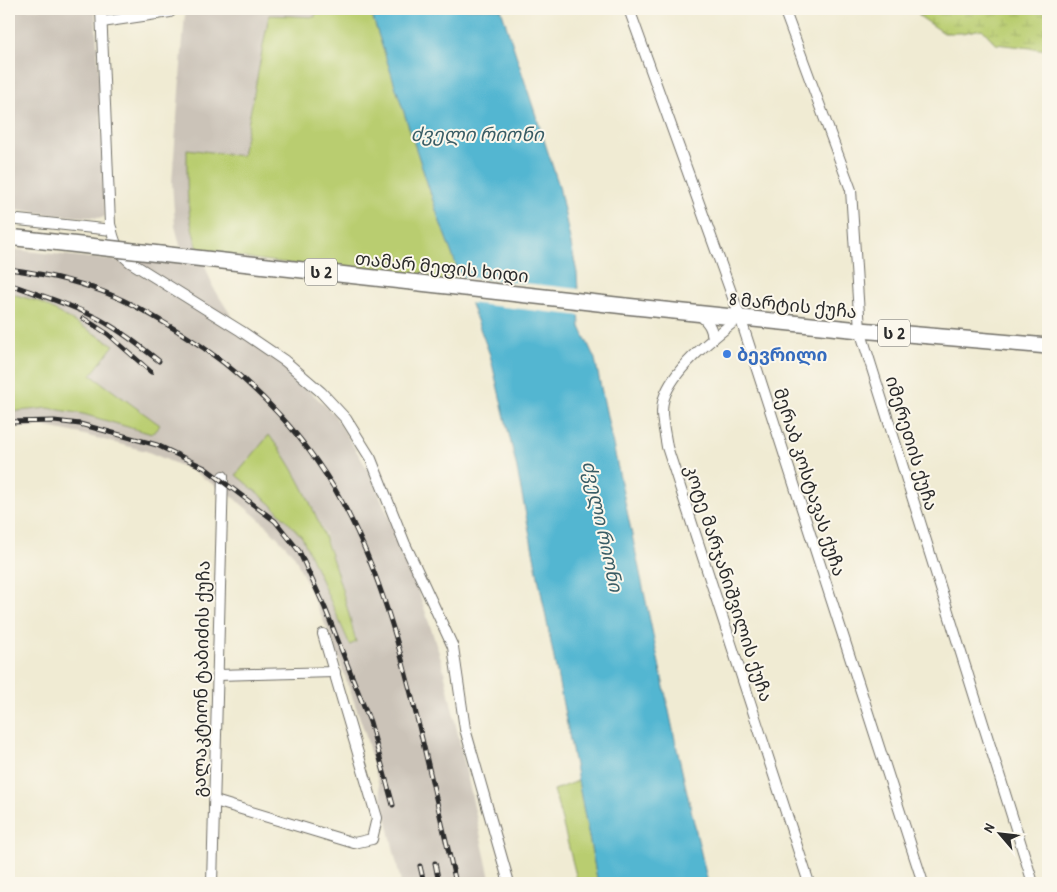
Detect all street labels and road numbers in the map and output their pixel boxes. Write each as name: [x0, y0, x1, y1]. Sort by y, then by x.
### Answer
street label: თამარ მეფის ხიდი: [354, 245, 530, 289]
road number: ს 2: [305, 258, 337, 286]
street label: 8 მარტის ქუჩა: [728, 286, 858, 324]
road number: ს 2: [878, 319, 910, 346]
street label: იმერეთის ქუჩა: [880, 373, 944, 513]
street label: მერაბ კოსტავას ქუჩა: [768, 385, 852, 579]
street label: კოტე მარჯანიშვილის ქუჩა: [679, 461, 779, 705]
street label: გალაკტიონ ტაბიძის ქუჩა: [186, 560, 216, 798]

